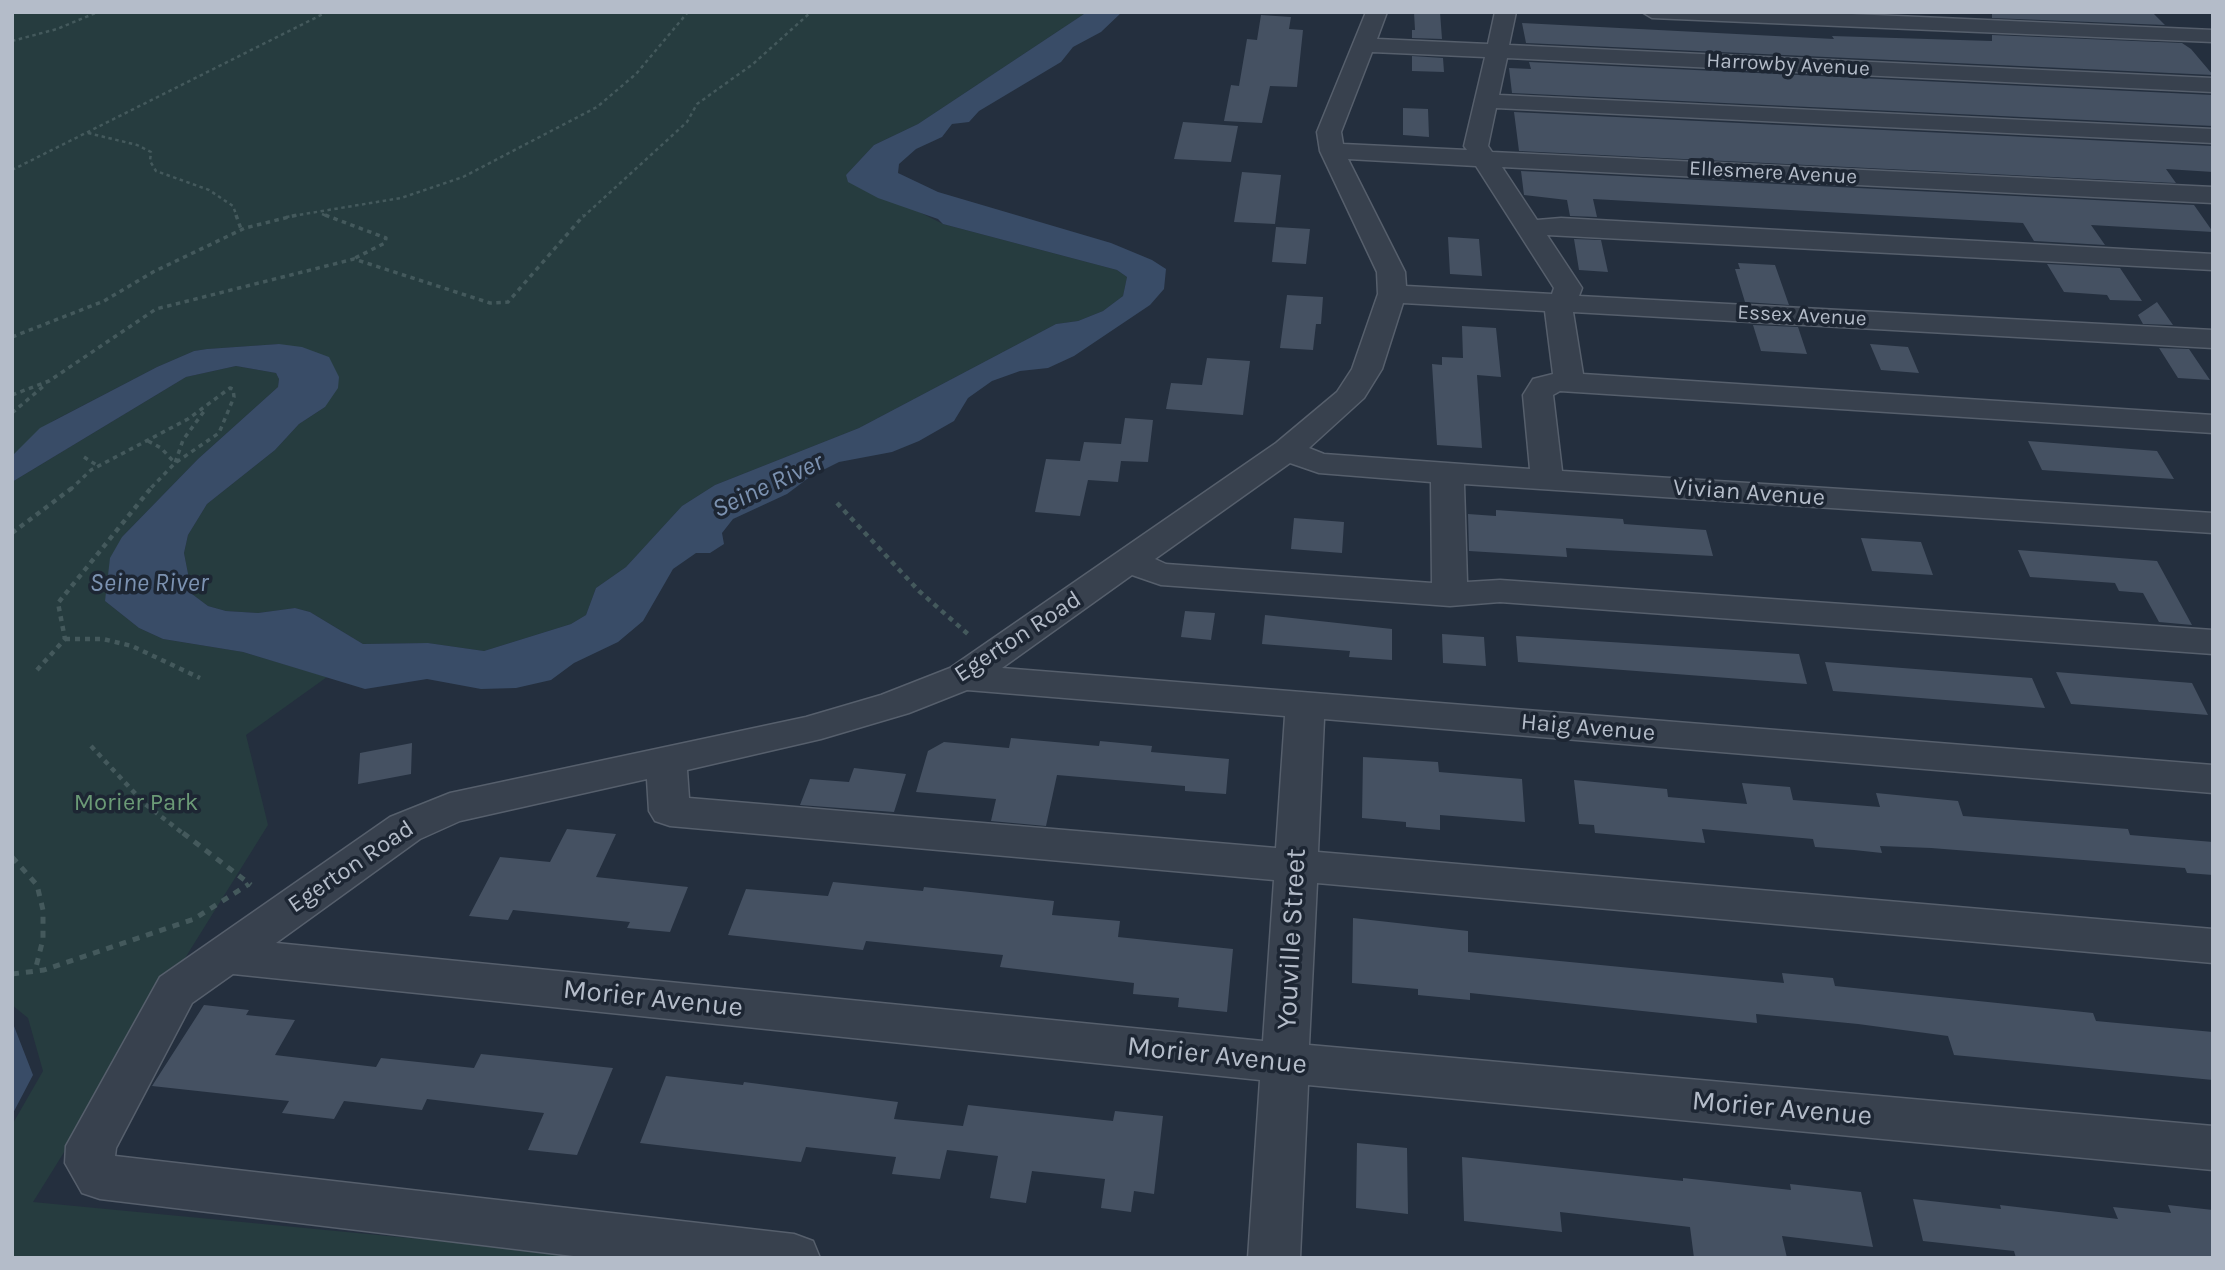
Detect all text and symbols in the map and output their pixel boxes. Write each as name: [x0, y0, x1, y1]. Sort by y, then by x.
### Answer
street label: Harrowby Avenue: [1706, 48, 1870, 82]
street label: Ellesmere Avenue: [1688, 156, 1858, 190]
street label: Essex Avenue: [1737, 300, 1867, 332]
water label: Seine River: [707, 447, 829, 525]
street label: Vivian Avenue: [1672, 473, 1826, 513]
water label: Seine River: [90, 568, 208, 600]
street label: Egerton Road: [949, 585, 1087, 689]
street label: Haig Avenue: [1520, 708, 1656, 748]
park label: Morier Park: [74, 789, 198, 817]
street label: Egerton Road: [283, 814, 419, 920]
street label: Youville Street: [1270, 847, 1314, 1031]
street label: Morier Avenue: [561, 973, 745, 1025]
street label: Morier Avenue: [1125, 1030, 1309, 1082]
street label: Morier Avenue: [1690, 1084, 1874, 1134]

